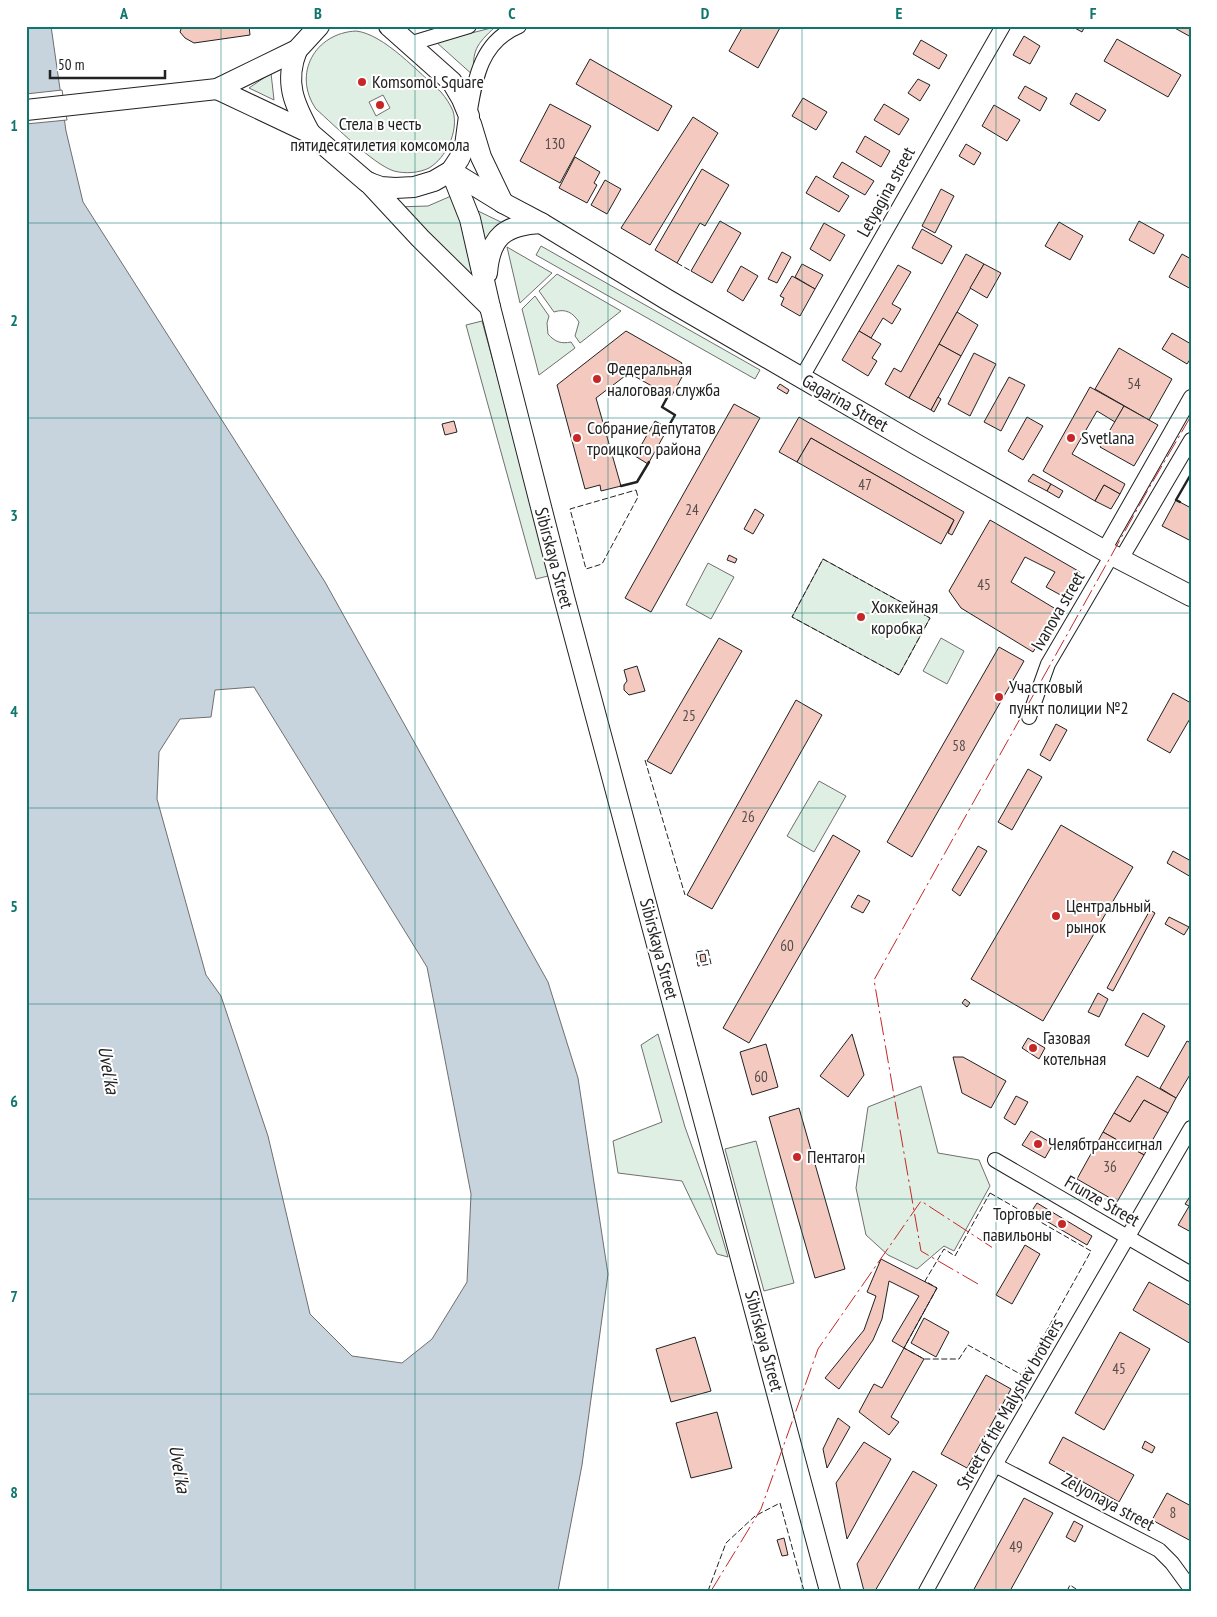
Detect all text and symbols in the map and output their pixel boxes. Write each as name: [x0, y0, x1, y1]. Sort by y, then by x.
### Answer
text: A: [119, 3, 129, 23]
text: B: [314, 3, 322, 23]
text: C: [508, 3, 516, 23]
text: D: [701, 3, 710, 23]
text: E: [896, 3, 903, 23]
text: F: [1090, 3, 1097, 23]
scale bar: [50, 48, 165, 80]
text: 50 m: [58, 55, 84, 74]
place label: Komsomol Square: [372, 70, 484, 93]
marker: Komsomol Square: [356, 76, 368, 88]
marker: Стела в честь пятидесятилетия комсомола: [374, 99, 386, 111]
place label: Стела в честь пятидесятилетия комсомола: [290, 112, 470, 156]
text: 1: [10, 115, 18, 135]
house number: 130: [545, 134, 565, 153]
street label: Letyagina street: [851, 143, 920, 241]
text: 2: [10, 310, 18, 330]
place label: Федеральная налоговая служба: [607, 357, 720, 401]
street label: Gagarina Street: [798, 369, 893, 437]
marker: Федеральная налоговая служба: [591, 373, 603, 385]
house number: 54: [1127, 374, 1141, 393]
place label: Собрание депутатов троицкого района: [587, 416, 716, 460]
place label: Svetlana: [1081, 426, 1135, 449]
marker: Собрание депутатов троицкого района: [571, 432, 583, 444]
marker: Svetlana: [1065, 432, 1077, 444]
house number: 47: [858, 475, 872, 494]
house number: 24: [685, 500, 699, 519]
text: 3: [10, 505, 18, 525]
street label: Sibirskaya Street: [530, 505, 579, 611]
street label: Ivanova street: [1026, 567, 1089, 654]
house number: 45: [977, 575, 991, 594]
place label: Хоккейная коробка: [871, 595, 938, 639]
marker: Хоккейная коробка: [855, 611, 867, 623]
place label: Участковый пункт полиции №2: [1009, 675, 1129, 719]
marker: Участковый пункт полиции №2: [993, 691, 1005, 703]
text: 4: [10, 701, 18, 721]
house number: 25: [682, 706, 696, 725]
house number: 58: [952, 736, 966, 755]
house number: 26: [741, 807, 755, 826]
place label: Центральный рынок: [1066, 894, 1151, 938]
text: 5: [10, 896, 18, 916]
street label: Sibirskaya Street: [635, 896, 684, 1002]
marker: Центральный рынок: [1050, 910, 1062, 922]
house number: 60: [780, 936, 794, 955]
place label: Газовая котельная: [1043, 1026, 1106, 1070]
marker: Газовая котельная: [1027, 1042, 1039, 1054]
water label: Uvel'ka: [93, 1044, 125, 1097]
house number: 60: [754, 1067, 768, 1086]
text: 6: [10, 1091, 18, 1111]
place label: Челябтранссигнал: [1048, 1132, 1162, 1155]
marker: Челябтранссигнал: [1032, 1138, 1044, 1150]
place label: Пентагон: [807, 1145, 865, 1168]
marker: Пентагон: [791, 1151, 803, 1163]
house number: 36: [1103, 1157, 1117, 1176]
street label: Frunze Street: [1061, 1170, 1144, 1231]
place label: Торговые павильоны: [983, 1202, 1052, 1246]
marker: Торговые павильоны: [1056, 1218, 1068, 1230]
text: 7: [10, 1286, 18, 1306]
street label: Sibirskaya Street: [740, 1288, 789, 1394]
street label: Street of the Malyshev brothers: [951, 1314, 1068, 1494]
house number: 45: [1112, 1359, 1126, 1378]
water label: Uvel'ka: [164, 1443, 196, 1496]
street label: Zelyonaya street: [1058, 1467, 1159, 1536]
text: 8: [10, 1482, 18, 1502]
house number: 8: [1170, 1503, 1176, 1522]
house number: 49: [1009, 1537, 1023, 1556]

